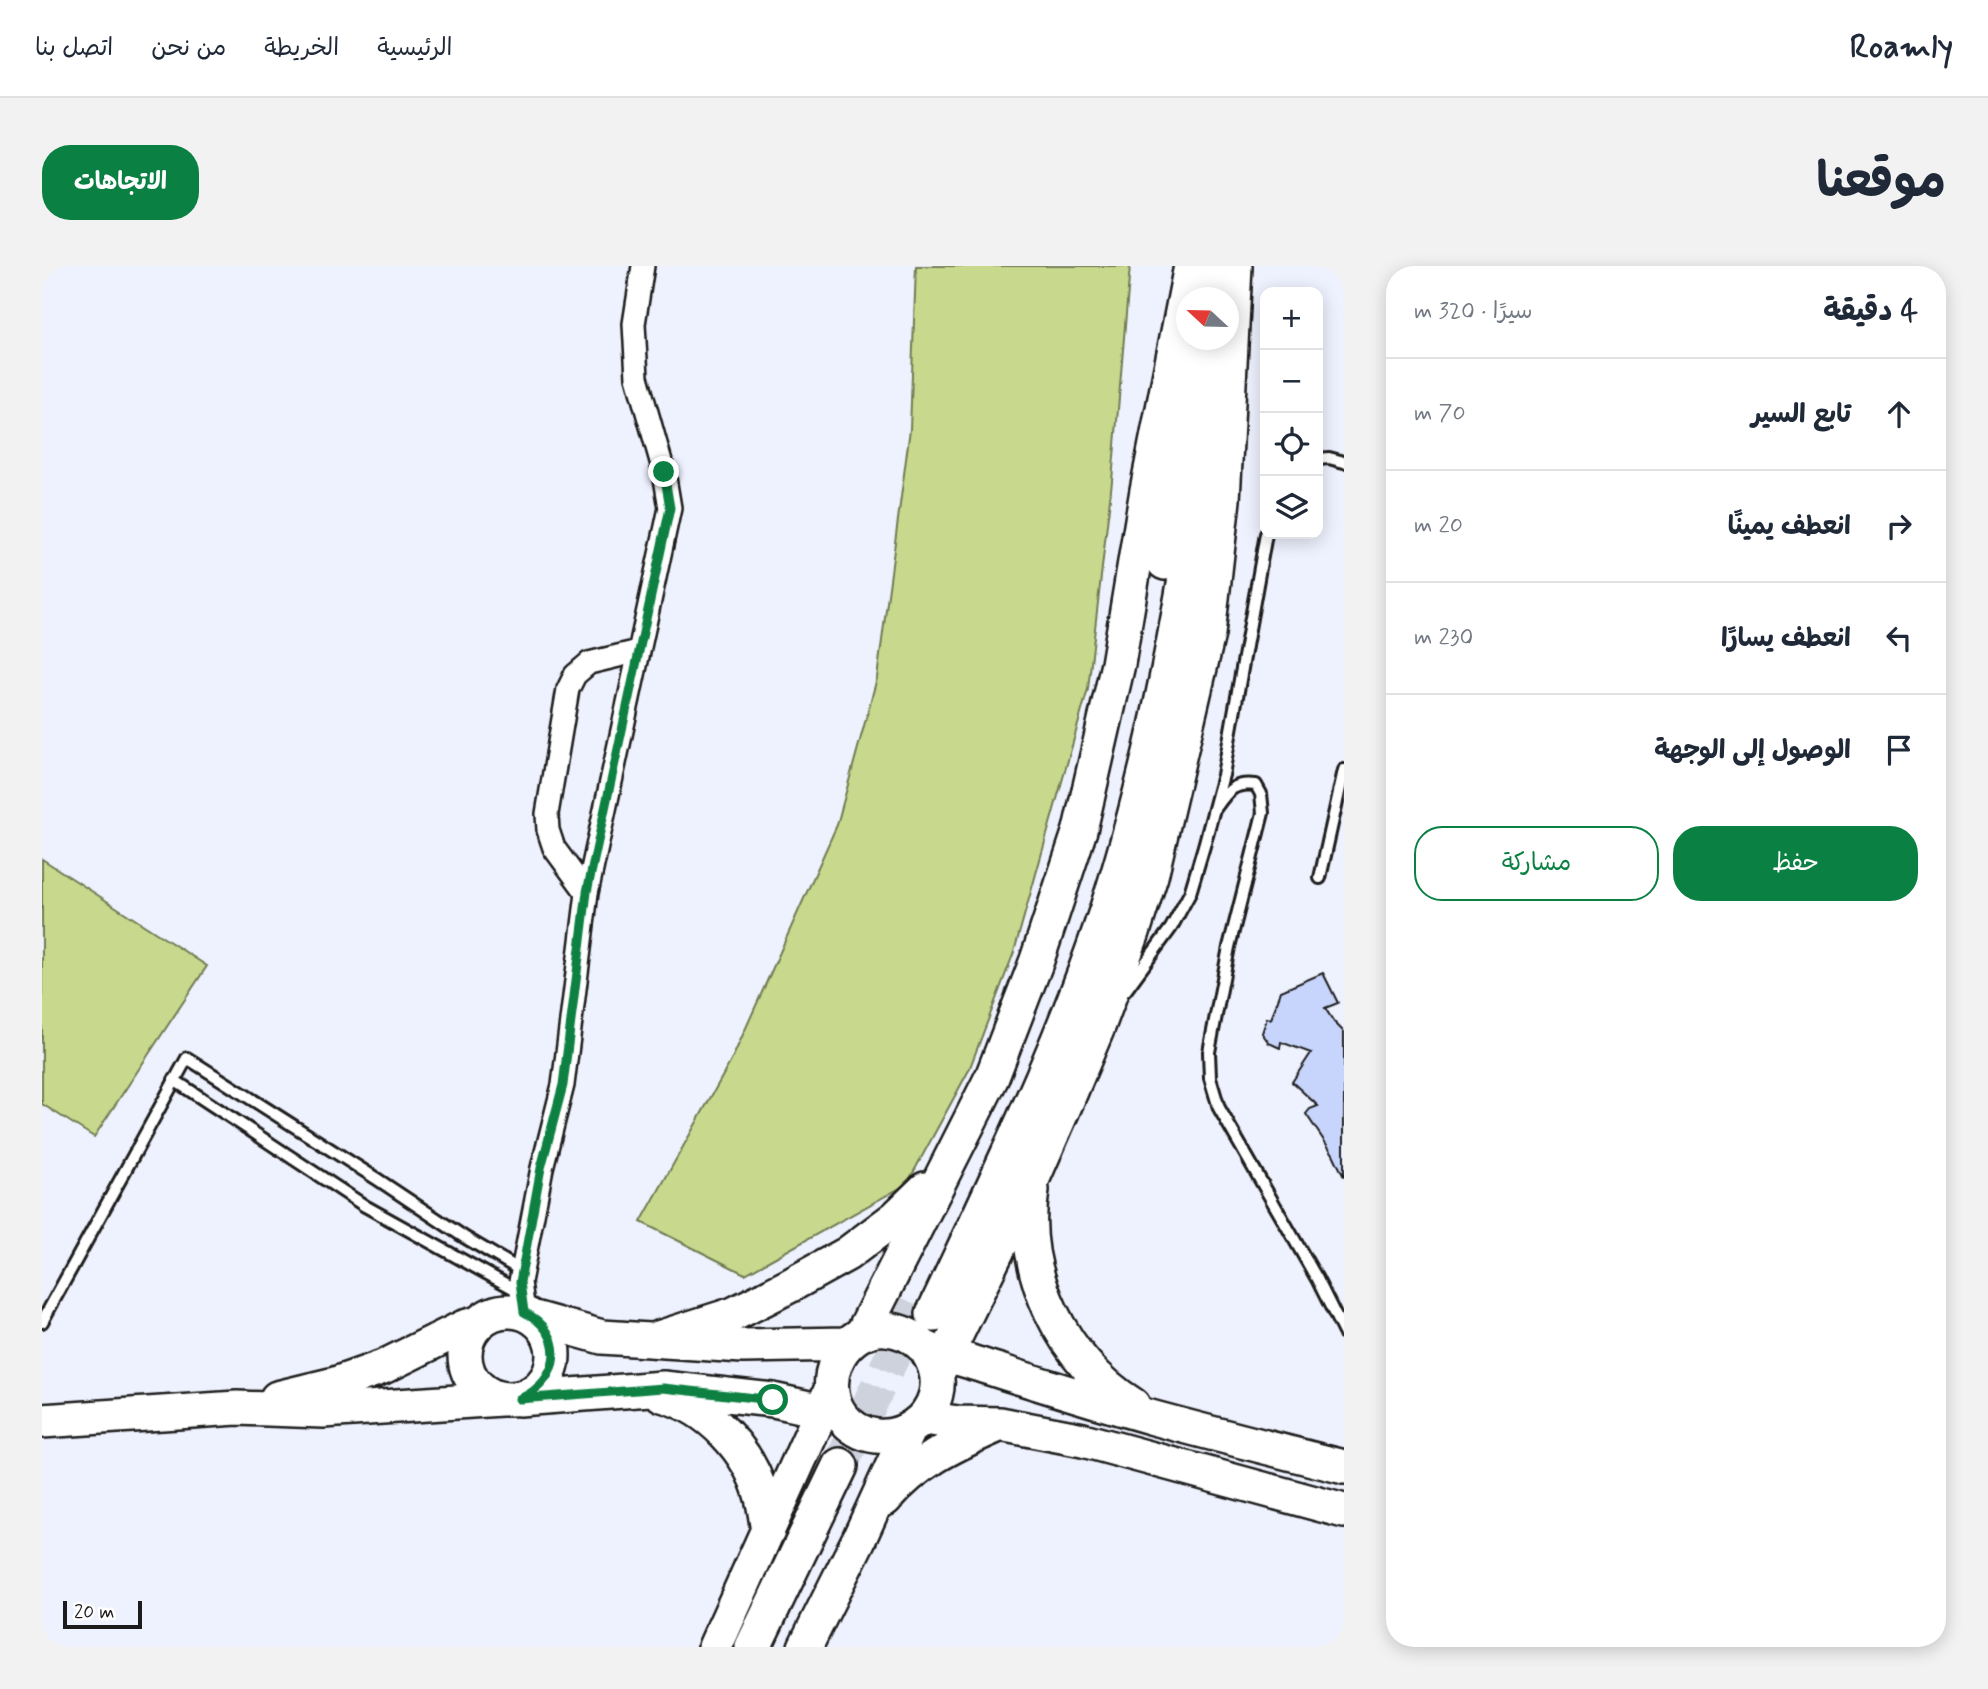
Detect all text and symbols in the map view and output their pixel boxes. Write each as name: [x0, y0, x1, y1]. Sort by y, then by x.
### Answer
text: Roamly: [1850, 26, 1953, 70]
text: اتصل بنا: [35, 33, 113, 64]
text: من نحن: [151, 33, 226, 64]
text: الخريطة: [264, 33, 339, 64]
text: الرئيسية: [377, 33, 453, 64]
button: الاتجاهات: [42, 145, 199, 220]
text: موقعنا: [1816, 150, 1946, 215]
north arrow: [1176, 287, 1239, 350]
map controls: [1260, 287, 1323, 539]
button: +: [1260, 287, 1323, 350]
text: 4 دقيقة: [1823, 292, 1918, 331]
text: سيرًا · 320 m: [1414, 297, 1533, 327]
button: −: [1260, 350, 1323, 413]
icon: ahead: [1880, 395, 1918, 433]
text: تابع السير: [1751, 398, 1851, 432]
text: 70 m: [1414, 399, 1466, 429]
button: locate: [1260, 413, 1323, 476]
route end: [648, 456, 679, 487]
button: layers: [1260, 476, 1323, 539]
icon: right: [1880, 507, 1918, 545]
text: انعطف يمينًا: [1728, 510, 1851, 544]
text: 20 m: [1414, 511, 1463, 541]
icon: left: [1880, 619, 1918, 657]
text: انعطف يسارًا: [1721, 622, 1851, 656]
text: 230 m: [1414, 623, 1473, 653]
icon: arrive: [1880, 731, 1918, 769]
text: الوصول إلى الوجهة: [1654, 734, 1851, 768]
button: مشاركة: [1414, 826, 1659, 901]
button: حفظ: [1673, 826, 1918, 901]
route start: [757, 1384, 788, 1415]
scale bar: [63, 1598, 142, 1630]
text: 20 m: [74, 1600, 114, 1625]

